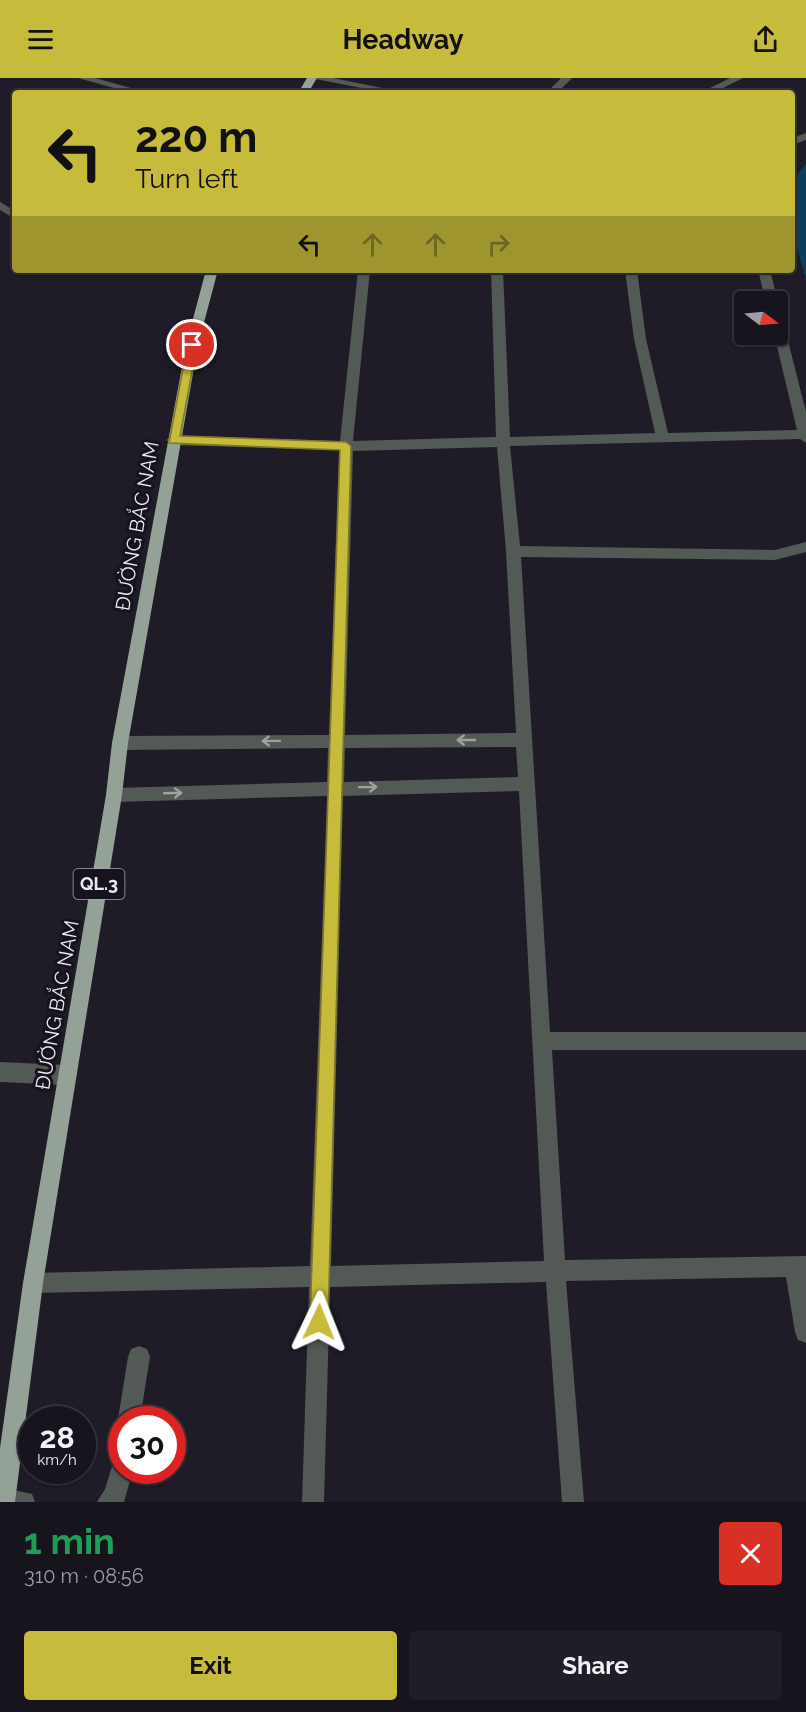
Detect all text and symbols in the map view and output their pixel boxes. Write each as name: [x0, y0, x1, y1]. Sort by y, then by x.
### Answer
icon: menu: [24, 23, 57, 56]
icon: share: [749, 23, 782, 56]
text: Headway: [343, 24, 464, 55]
text: 220 m: [135, 113, 257, 162]
icon: left: [36, 114, 114, 192]
text: Turn left: [135, 163, 238, 194]
icon: left: [293, 228, 326, 261]
icon: ahead: [356, 228, 389, 261]
icon: ahead: [419, 228, 452, 261]
icon: right: [482, 228, 515, 261]
north arrow: [734, 291, 788, 345]
map controls: [734, 291, 788, 345]
pin: [166, 319, 217, 370]
icon: arrive: [175, 328, 208, 361]
street label: ĐƯỜNG BẮC NAM: [108, 439, 164, 613]
one-way arrow: [456, 734, 476, 746]
one-way arrow: [261, 736, 281, 747]
one-way arrow: [357, 781, 377, 792]
one-way arrow: [162, 787, 182, 799]
road number: QL.3: [74, 869, 124, 899]
street label: ĐƯỜNG BẮC NAM: [28, 918, 84, 1092]
position arrow: [287, 1290, 351, 1354]
speed limit sign: 30: [108, 1406, 186, 1484]
text: 28: [39, 1420, 75, 1455]
text: km/h: [37, 1451, 77, 1469]
text: 1 min: [24, 1520, 115, 1562]
button: close: [719, 1522, 782, 1585]
text: 310 m · 08:56: [24, 1564, 144, 1588]
button: Exit: [24, 1631, 397, 1700]
button: Share: [409, 1631, 782, 1700]

